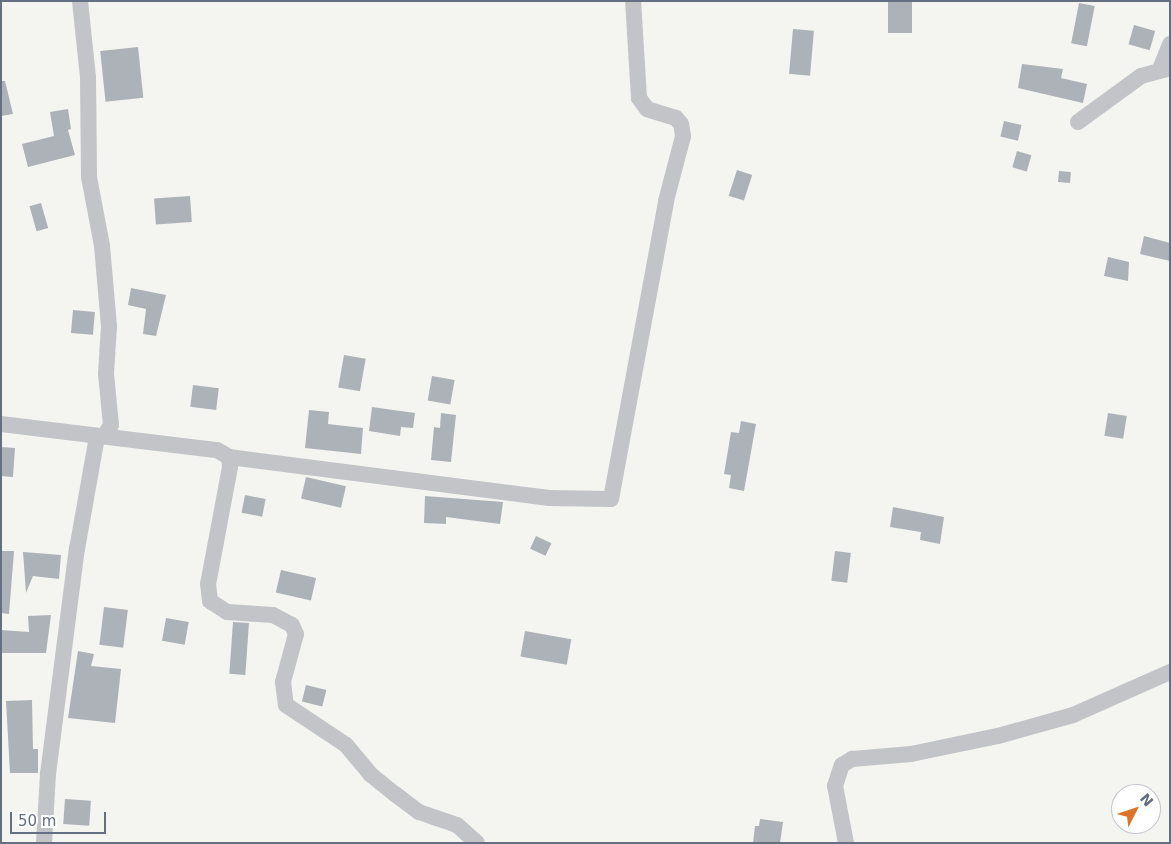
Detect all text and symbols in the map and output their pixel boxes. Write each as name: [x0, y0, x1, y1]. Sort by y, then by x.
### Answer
north arrow: [1111, 784, 1161, 834]
text: N: [1137, 790, 1156, 809]
scale bar: [12, 802, 109, 834]
text: 50 m: [18, 812, 56, 830]

